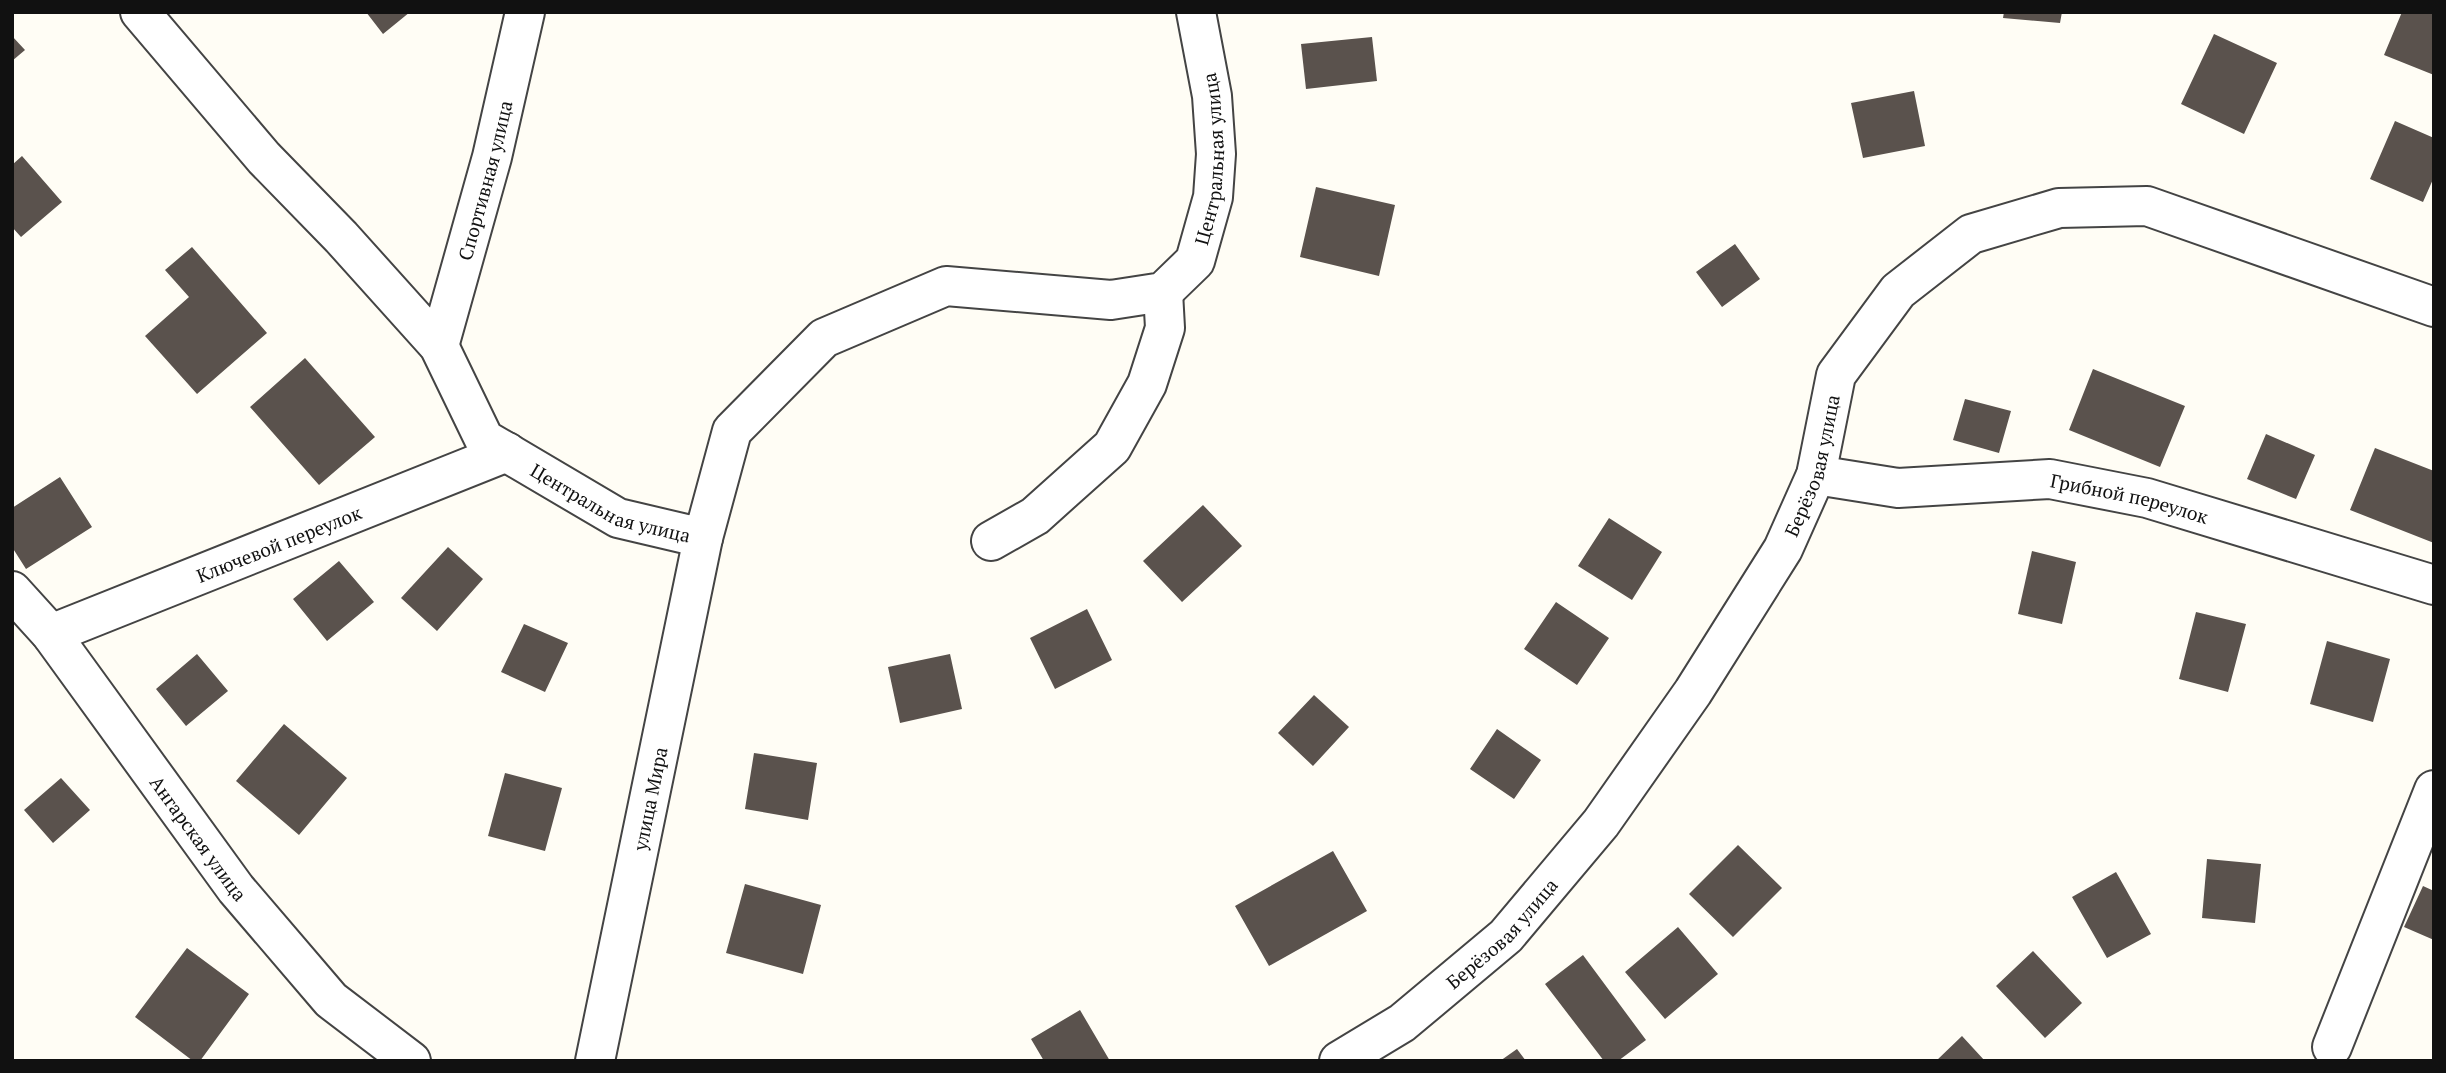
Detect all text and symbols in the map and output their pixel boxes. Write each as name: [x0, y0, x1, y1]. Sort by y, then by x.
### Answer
street label: Центральная улица: [1188, 70, 1229, 247]
street label: Спортивная улица: [451, 97, 517, 263]
street label: Берёзовая улица: [1778, 392, 1844, 540]
street label: Центральная улица: [526, 457, 694, 547]
street label: Грибной переулок: [2048, 467, 2212, 529]
street label: Ключевой переулок: [192, 499, 365, 587]
street label: улица Мира: [626, 744, 672, 854]
street label: Ангарская улица: [145, 770, 253, 906]
street label: Берёзовая улица: [1440, 872, 1563, 994]

